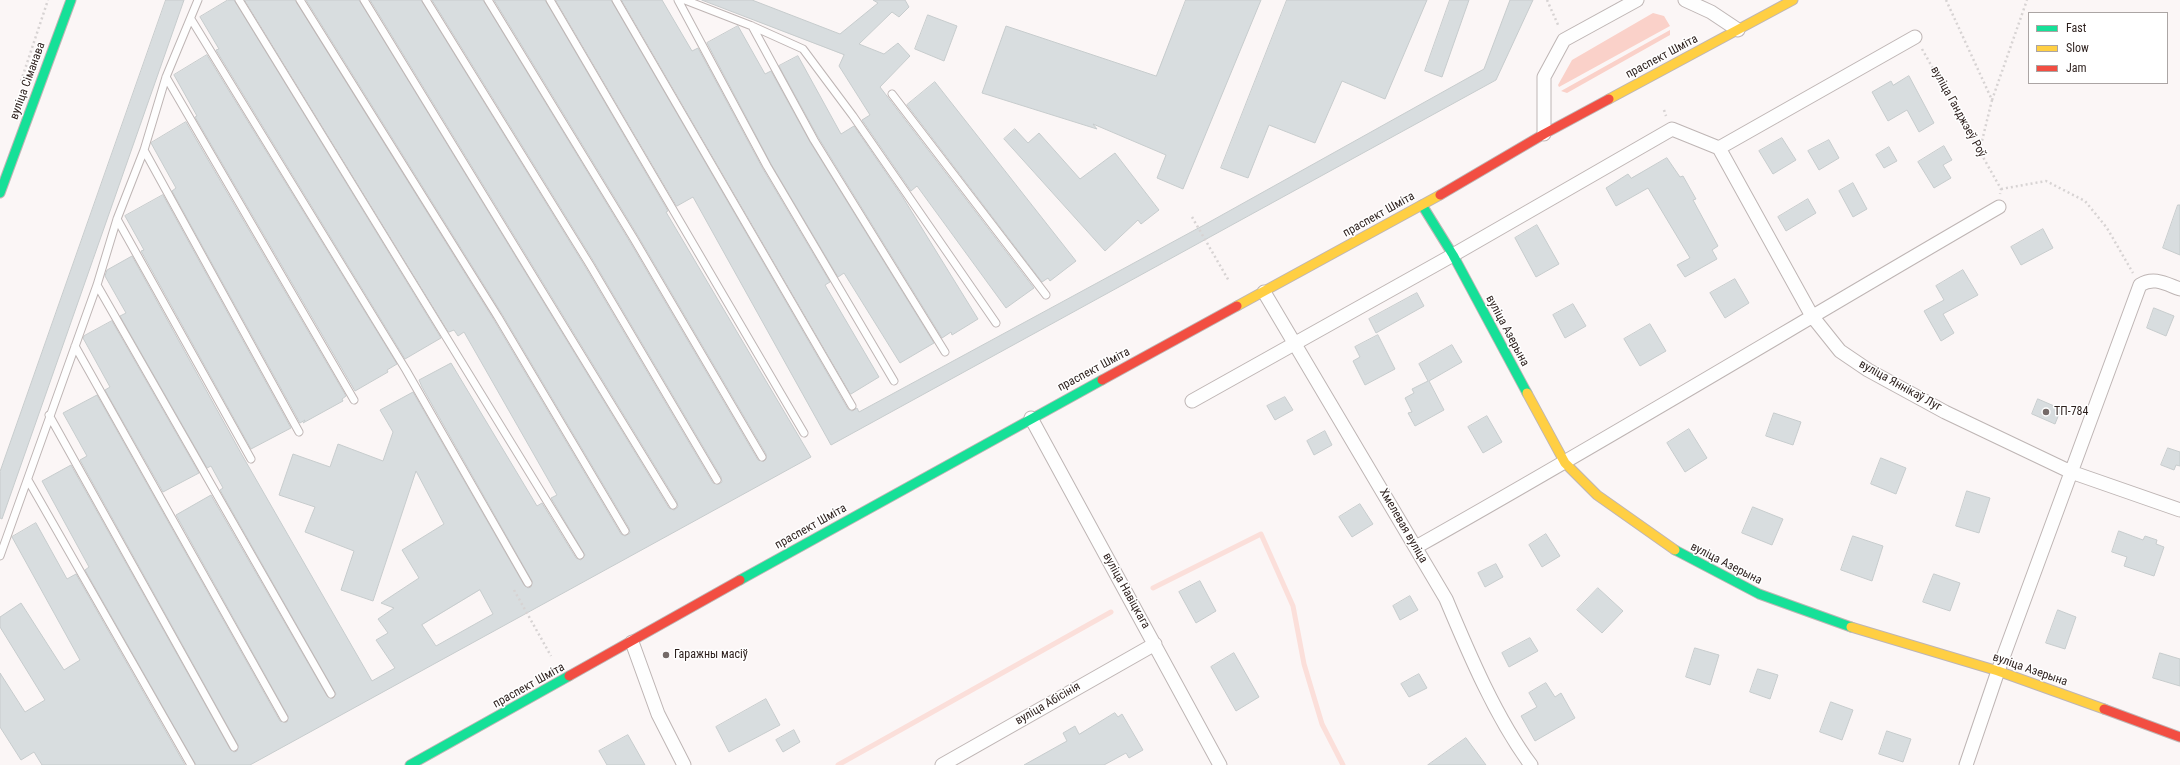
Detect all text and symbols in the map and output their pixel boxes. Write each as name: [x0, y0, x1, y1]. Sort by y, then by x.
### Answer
legend: [2028, 12, 2168, 84]
text: Fast: [2066, 21, 2086, 35]
street label: праспект Шміта: [1623, 32, 1701, 82]
street label: вуліца Сіманава: [7, 40, 49, 122]
text: Slow: [2066, 41, 2089, 55]
text: Jam: [2066, 61, 2087, 75]
street label: вуліца Ганджэеў Роў: [1927, 64, 1989, 160]
street label: праспект Шміта: [1341, 189, 1417, 241]
street label: вуліца Азерына: [1482, 293, 1532, 369]
street label: праспект Шміта: [1055, 345, 1133, 395]
street label: вуліца Яннікаў Луг: [1856, 357, 1944, 415]
place label: ТП-784: [2054, 405, 2088, 419]
marker: ТП-784: [2041, 407, 2051, 417]
street label: Хмелевая вуліца: [1376, 486, 1430, 566]
street label: праспект Шміта: [773, 501, 849, 553]
street label: вуліца Азерына: [1688, 540, 1764, 588]
street label: вуліца Навіцкага: [1099, 551, 1153, 631]
place label: Гаражны масіў: [674, 648, 748, 662]
marker: Гаражны масіў: [661, 650, 671, 660]
street label: вуліца Азерына: [1991, 650, 2069, 690]
street label: праспект Шміта: [491, 660, 567, 712]
street label: вуліца Абісінія: [1013, 680, 1083, 728]

